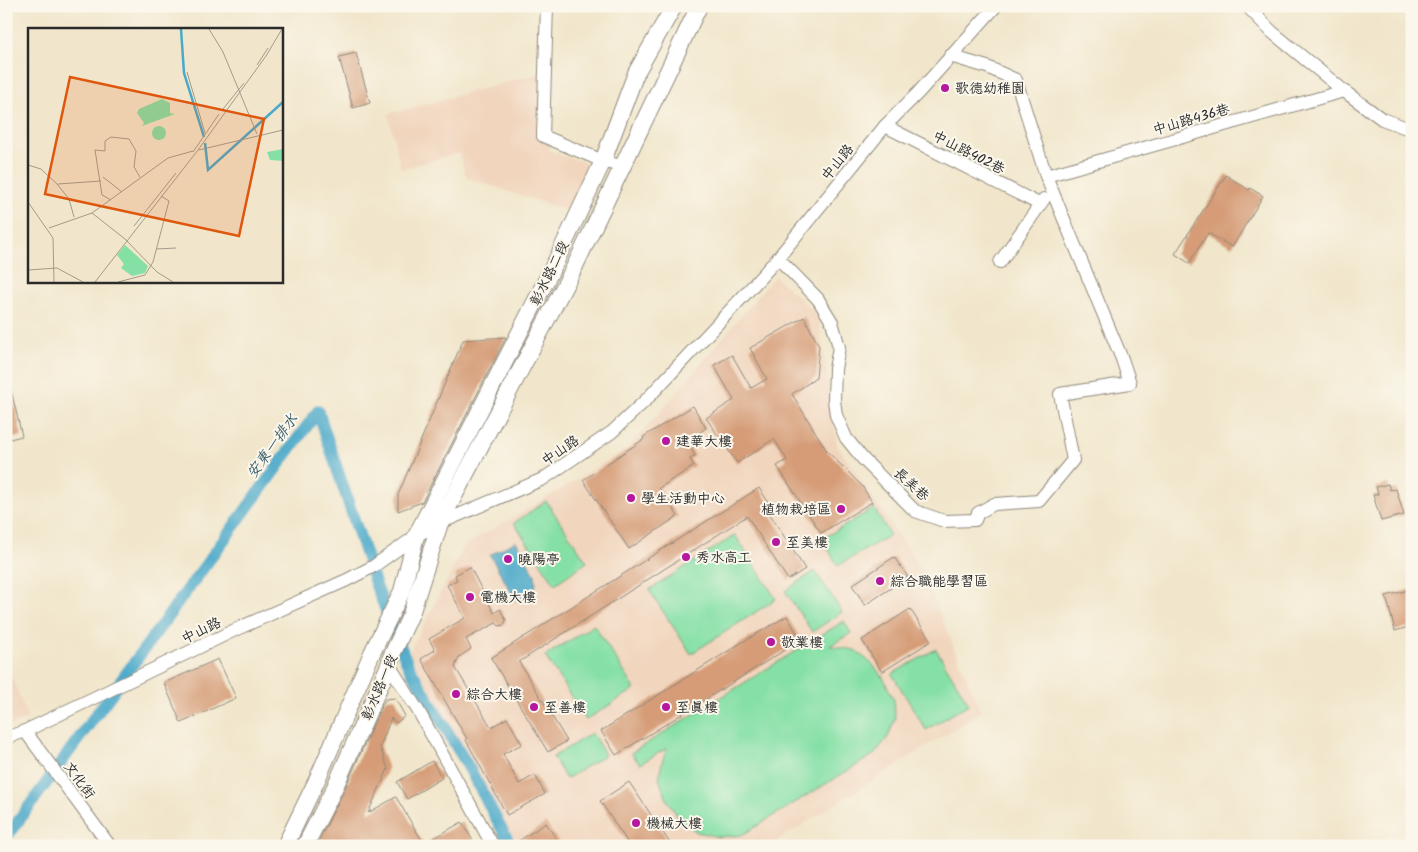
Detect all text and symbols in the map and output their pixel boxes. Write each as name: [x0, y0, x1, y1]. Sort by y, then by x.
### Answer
inset map: [28, 28, 282, 282]
place label: 歌德幼稚園: [955, 78, 1025, 100]
marker: 歌德幼稚園: [939, 82, 951, 94]
street label: 中山路436巷: [1150, 98, 1233, 141]
street label: 中山路402巷: [928, 125, 1010, 181]
street label: 中山路: [816, 139, 860, 186]
street label: 彰水路二段: [525, 237, 575, 310]
water label: 安東一排水: [241, 408, 305, 484]
street label: 中山路: [537, 430, 584, 472]
place label: 建華大樓: [676, 431, 732, 453]
marker: 建華大樓: [660, 435, 672, 447]
street label: 長美巷: [888, 463, 935, 508]
place label: 學生活動中心: [641, 488, 725, 510]
marker: 學生活動中心: [625, 492, 637, 504]
place label: 植物栽培區: [761, 499, 831, 521]
marker: 植物栽培區: [835, 503, 847, 515]
place label: 至美樓: [786, 532, 828, 554]
marker: 至美樓: [770, 536, 782, 548]
place label: 秀水高工: [696, 547, 752, 569]
place label: 曉陽亭: [518, 549, 560, 571]
marker: 秀水高工: [680, 551, 692, 563]
marker: 曉陽亭: [502, 553, 514, 565]
place label: 綜合職能學習區: [890, 571, 988, 593]
marker: 綜合職能學習區: [874, 575, 886, 587]
place label: 電機大樓: [480, 587, 536, 609]
marker: 電機大樓: [464, 591, 476, 603]
street label: 中山路: [178, 612, 225, 650]
place label: 敬業樓: [781, 632, 823, 654]
marker: 敬業樓: [765, 636, 777, 648]
street label: 彰水路一段: [356, 651, 404, 724]
place label: 綜合大樓: [466, 684, 522, 706]
marker: 綜合大樓: [450, 688, 462, 700]
place label: 至善樓: [544, 697, 586, 719]
place label: 至真樓: [676, 697, 718, 719]
marker: 至善樓: [528, 701, 540, 713]
marker: 至真樓: [660, 701, 672, 713]
street label: 文化街: [58, 757, 100, 804]
place label: 機械大樓: [646, 813, 702, 835]
marker: 機械大樓: [630, 817, 642, 829]

